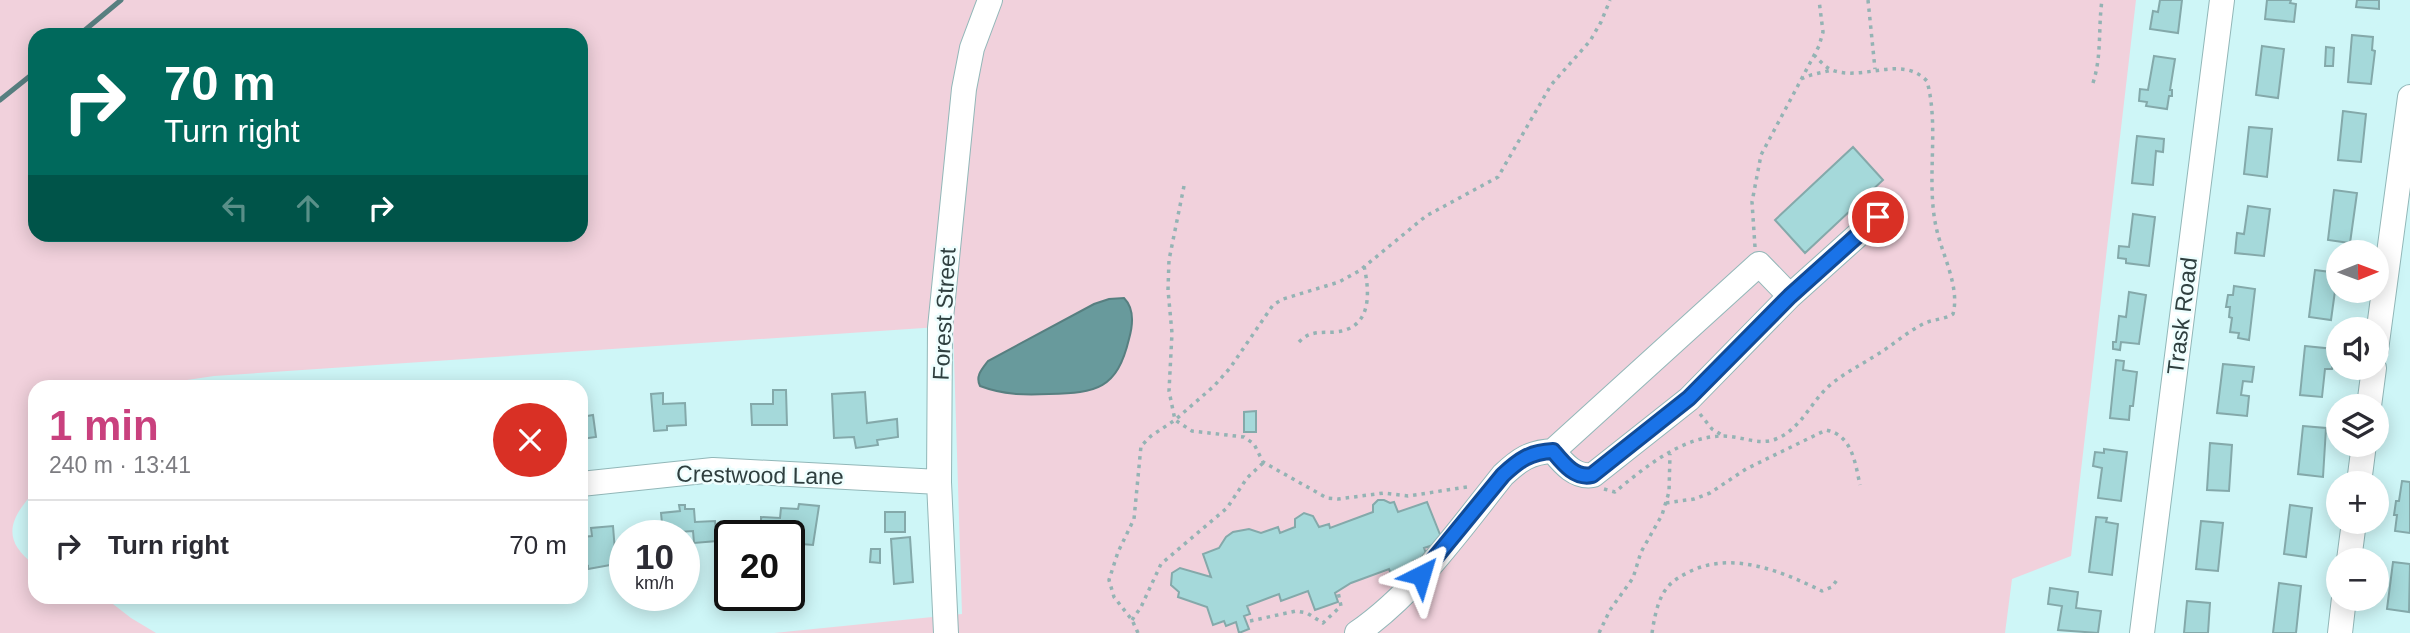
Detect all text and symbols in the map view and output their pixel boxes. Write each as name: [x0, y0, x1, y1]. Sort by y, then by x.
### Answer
icon: right: [49, 56, 140, 147]
text: 70 m: [164, 56, 276, 110]
text: Turn right: [164, 113, 300, 149]
pin: [1848, 187, 1908, 247]
icon: left: [216, 189, 254, 227]
icon: ahead: [289, 189, 327, 227]
icon: right: [362, 189, 400, 227]
icon: arrive: [1859, 198, 1897, 236]
north arrow: [2326, 240, 2389, 303]
map controls: [2326, 240, 2389, 611]
street label: Forest Street: [928, 246, 960, 381]
street label: Trask Road: [2162, 256, 2202, 376]
button: sound: [2326, 317, 2389, 380]
button: layers: [2326, 394, 2389, 457]
text: 1 min: [49, 402, 159, 449]
button: close: [493, 403, 567, 477]
text: 240 m · 13:41: [49, 452, 191, 478]
street label: Crestwood Lane: [676, 461, 844, 489]
button: +: [2326, 471, 2389, 534]
speed limit sign: 20: [714, 520, 805, 611]
icon: right: [49, 527, 87, 565]
text: Turn right: [108, 530, 229, 560]
text: 70 m: [509, 530, 567, 560]
text: 10: [635, 537, 674, 576]
position arrow: [1384, 538, 1458, 612]
button: −: [2326, 548, 2389, 611]
text: km/h: [635, 573, 674, 593]

